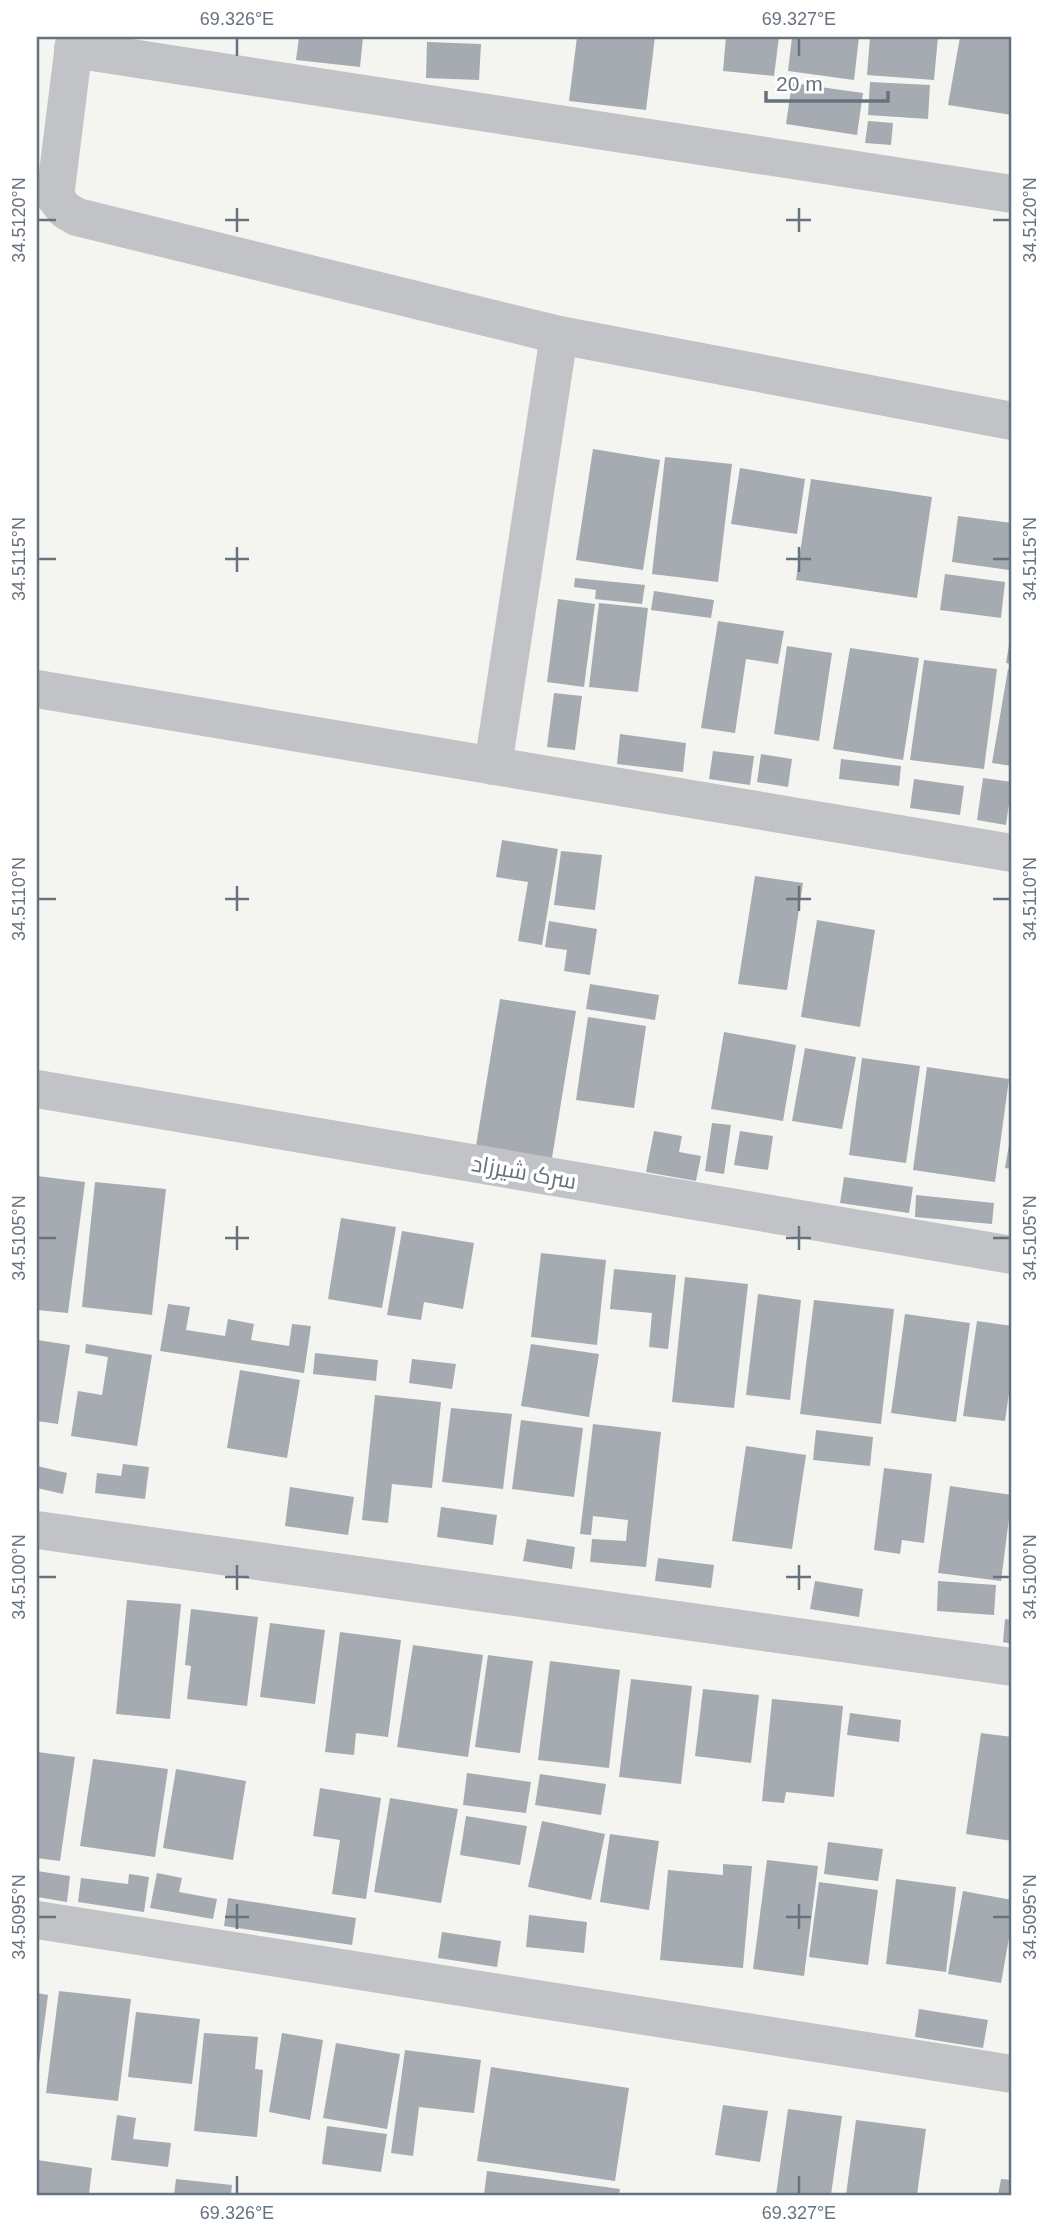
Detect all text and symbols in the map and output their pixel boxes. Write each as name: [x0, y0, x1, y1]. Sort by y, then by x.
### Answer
text: 69.326°E: [200, 9, 274, 29]
text: 69.327°E: [762, 9, 836, 29]
scale bar: [766, 60, 888, 104]
text: 20 m: [776, 72, 823, 95]
text: 34.5120°N: [9, 177, 29, 263]
text: 34.5120°N: [1020, 177, 1040, 263]
text: 34.5115°N: [9, 517, 29, 601]
text: 34.5115°N: [1020, 517, 1040, 601]
text: 34.5110°N: [9, 857, 29, 941]
text: 34.5110°N: [1020, 857, 1040, 941]
street label: سرک شیرزاد: [470, 1150, 578, 1194]
text: 34.5105°N: [9, 1195, 29, 1281]
text: 34.5105°N: [1020, 1195, 1040, 1281]
text: 34.5100°N: [9, 1534, 29, 1620]
text: 34.5100°N: [1020, 1534, 1040, 1620]
text: 34.5095°N: [9, 1874, 29, 1960]
text: 34.5095°N: [1020, 1874, 1040, 1960]
text: 69.326°E: [200, 2203, 274, 2223]
text: 69.327°E: [762, 2203, 836, 2223]

